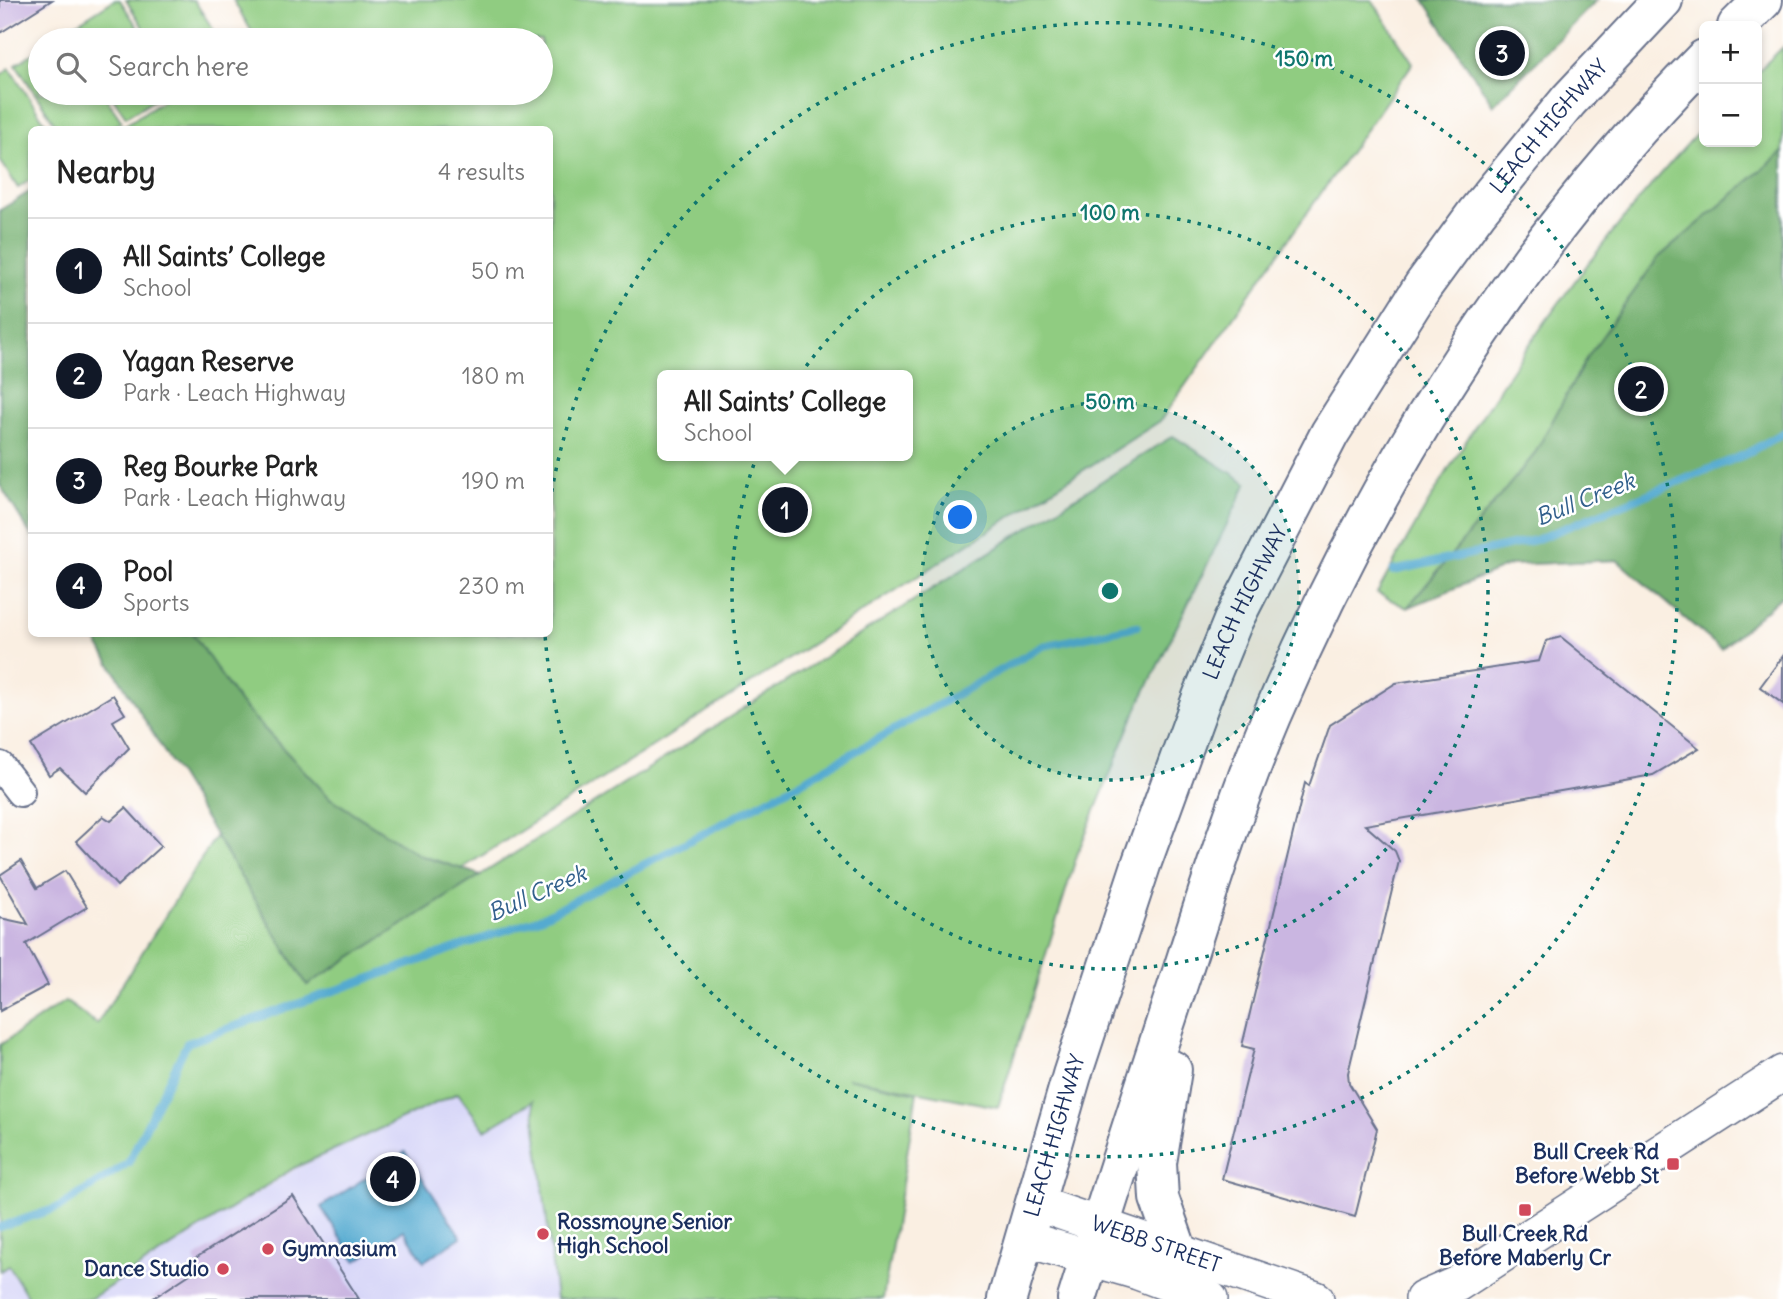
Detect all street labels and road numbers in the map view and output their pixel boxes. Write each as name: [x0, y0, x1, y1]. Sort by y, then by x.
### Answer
street label: LEACH HIGHWAY: [1484, 53, 1614, 199]
street label: LEACH HIGHWAY: [1197, 520, 1293, 683]
street label: LEACH HIGHWAY: [1018, 1051, 1091, 1220]
street label: WEBB STREET: [1088, 1209, 1225, 1279]

